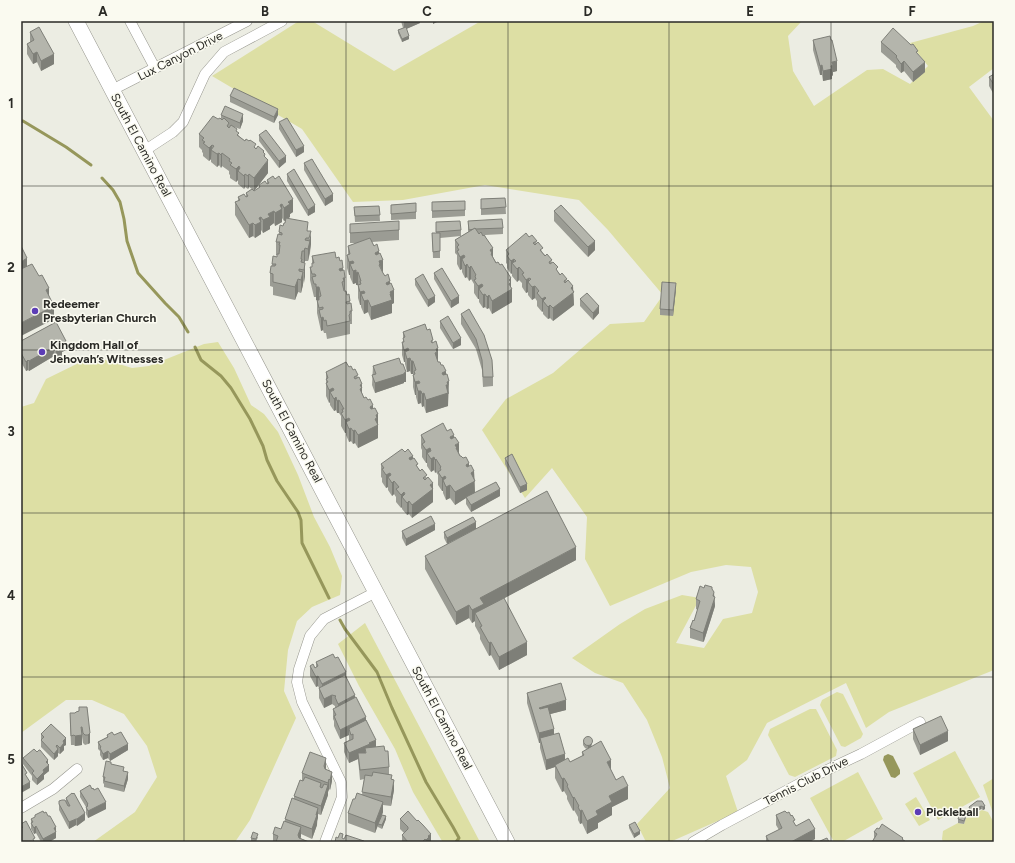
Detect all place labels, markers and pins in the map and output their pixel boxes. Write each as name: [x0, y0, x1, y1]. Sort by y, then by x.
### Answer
place label: Redeemer Presbyterian Church: [43, 297, 156, 325]
marker: Redeemer Presbyterian Church: [30, 306, 40, 316]
place label: Kingdom Hall of Jehovah’s Witnesses: [50, 338, 164, 366]
marker: Kingdom Hall of Jehovah’s Witnesses: [37, 347, 47, 357]
place label: Pickleball: [926, 805, 978, 819]
marker: Pickleball: [913, 807, 923, 817]

